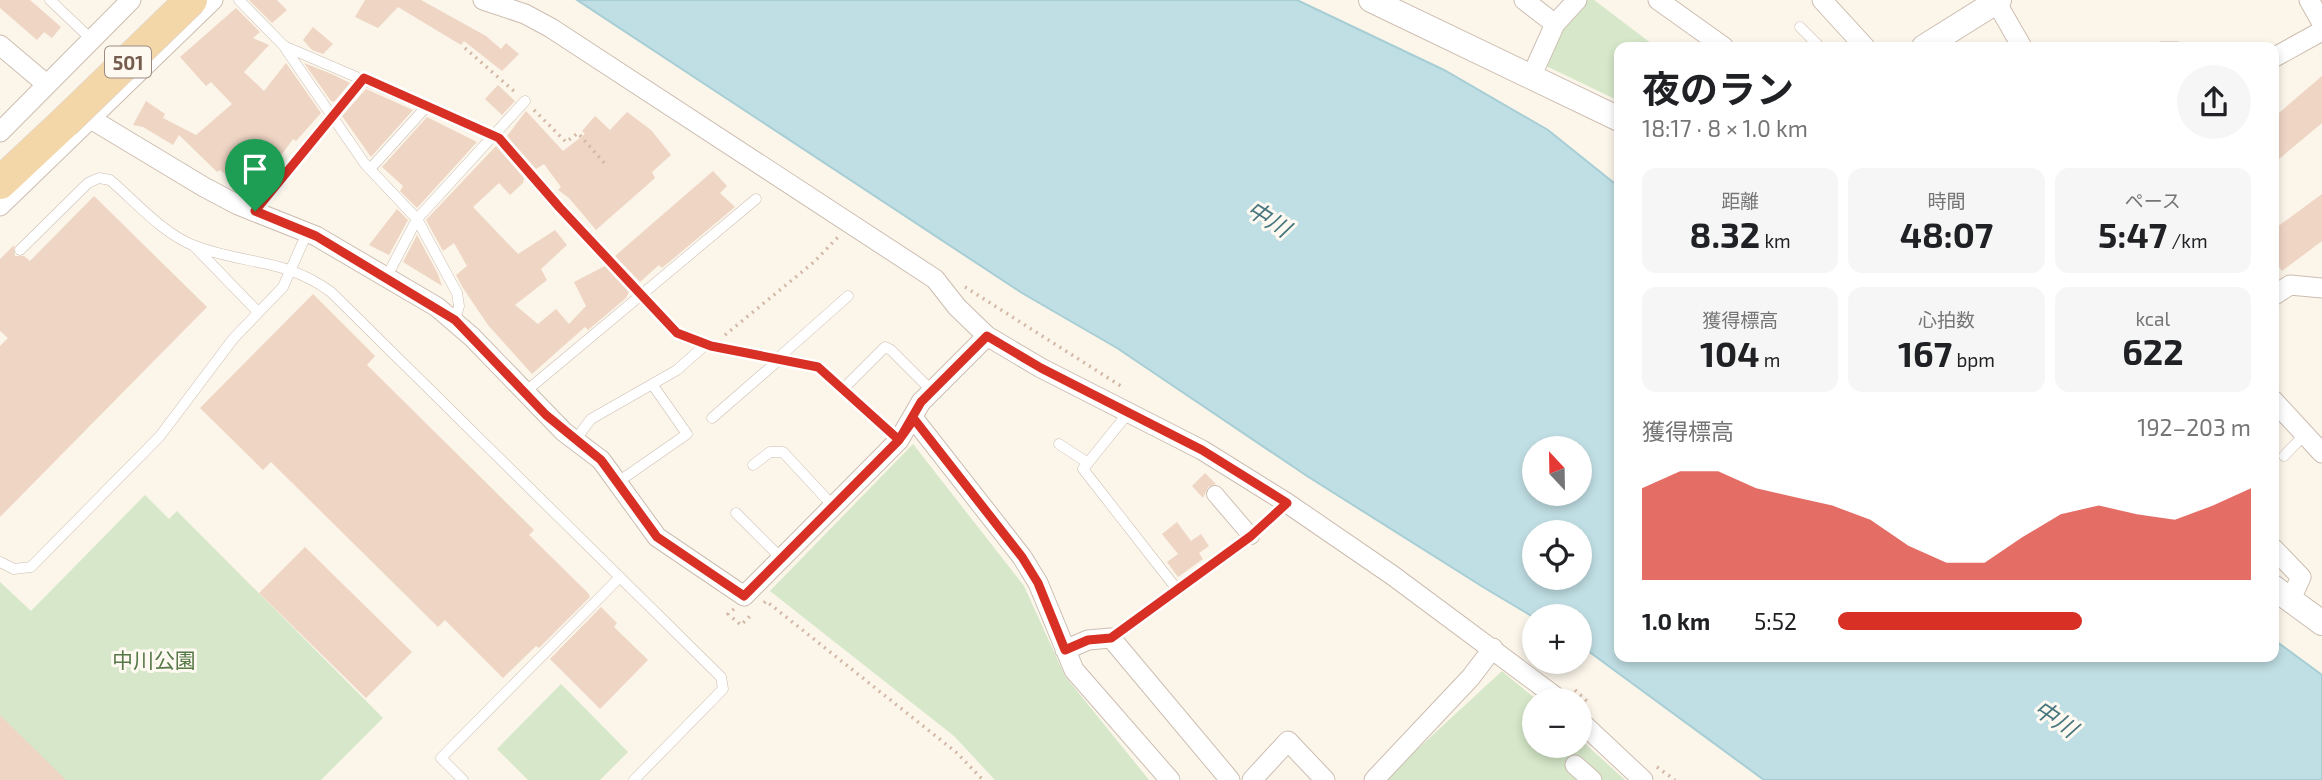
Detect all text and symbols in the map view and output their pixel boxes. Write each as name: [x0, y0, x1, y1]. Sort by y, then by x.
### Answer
road number: 501: [105, 46, 151, 78]
text: 夜のラン: [1642, 65, 1794, 111]
button: share: [2177, 65, 2251, 139]
text: 18:17 · 8 × 1.0 km: [1642, 114, 1808, 142]
pin: [225, 139, 285, 211]
icon: arrive: [236, 150, 274, 188]
text: 距離: [1721, 189, 1759, 212]
text: 時間: [1927, 189, 1966, 212]
text: ペース: [2125, 189, 2181, 212]
water label: 中川: [1242, 194, 1298, 244]
text: 8.32: [1690, 213, 1760, 255]
text: 48:07: [1900, 213, 1993, 255]
text: 5:47: [2098, 213, 2167, 255]
text: km: [1760, 229, 1791, 252]
text: /km: [2167, 229, 2208, 252]
text: kcal: [2135, 307, 2170, 330]
text: 獲得標高: [1702, 308, 1778, 331]
text: 心拍数: [1918, 308, 1975, 331]
text: 622: [2122, 330, 2183, 372]
text: 104: [1700, 332, 1759, 374]
text: 167: [1898, 332, 1952, 374]
text: m: [1759, 348, 1780, 371]
text: bpm: [1952, 348, 1995, 371]
text: 192–203 m: [2137, 413, 2251, 441]
text: 獲得標高: [1642, 417, 1734, 445]
north arrow: [1522, 436, 1592, 506]
map controls: [1522, 436, 1592, 758]
button: locate: [1522, 520, 1592, 590]
button: +: [1522, 604, 1592, 674]
text: 1.0 km: [1642, 607, 1710, 635]
text: 5:52: [1754, 607, 1797, 635]
park label: 中川公園: [112, 647, 196, 672]
button: −: [1522, 688, 1592, 758]
water label: 中川: [2029, 694, 2085, 744]

